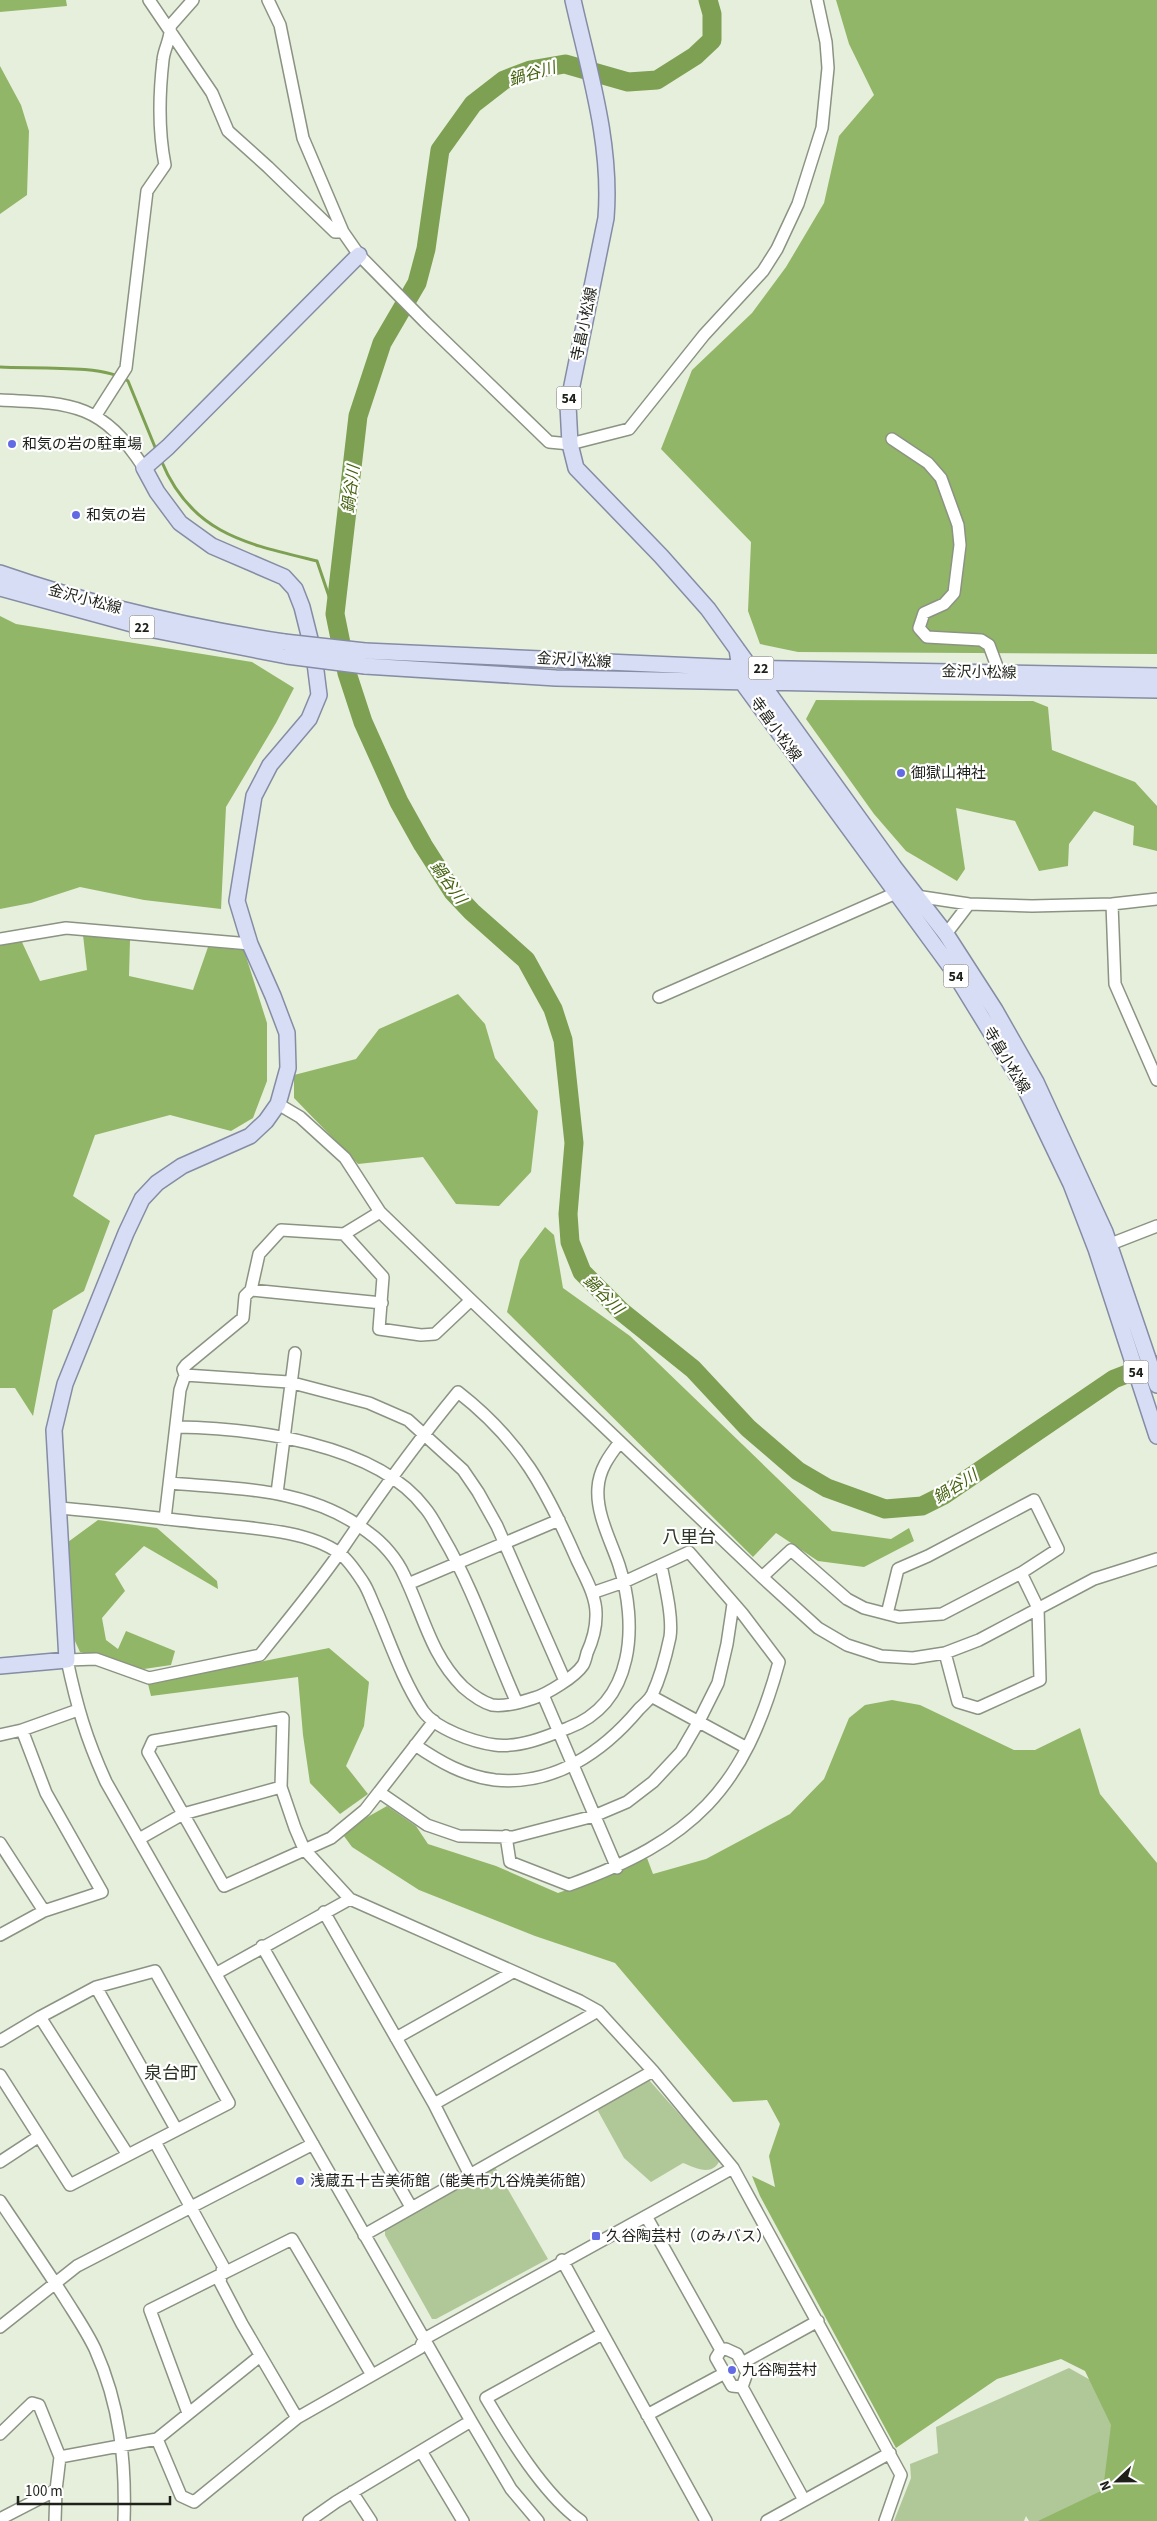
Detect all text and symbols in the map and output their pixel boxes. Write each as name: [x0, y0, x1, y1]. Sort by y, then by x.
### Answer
water label: 鍋谷川: [506, 56, 560, 91]
street label: 寺畠小松線: [566, 285, 603, 363]
road number: 54: [556, 386, 582, 409]
place label: 和気の岩の駐車場: [22, 434, 142, 455]
marker: 和気の岩の駐車場: [6, 438, 18, 450]
water label: 鍋谷川: [337, 462, 365, 514]
place label: 和気の岩: [86, 505, 146, 526]
marker: 和気の岩: [70, 509, 82, 521]
street label: 金沢小松線: [46, 580, 124, 619]
road number: 22: [130, 616, 154, 638]
street label: 金沢小松線: [536, 648, 612, 673]
road number: 22: [748, 656, 774, 680]
street label: 金沢小松線: [941, 661, 1017, 684]
street label: 寺畠小松線: [745, 693, 806, 766]
place label: 御獄山神社: [911, 763, 986, 784]
marker: 御獄山神社: [895, 767, 907, 779]
water label: 鍋谷川: [425, 857, 472, 910]
road number: 54: [944, 964, 968, 988]
street label: 寺畠小松線: [978, 1023, 1035, 1098]
water label: 鍋谷川: [579, 1270, 629, 1321]
road number: 54: [1124, 1360, 1148, 1384]
water label: 鍋谷川: [929, 1464, 983, 1509]
district label: 八里台: [662, 1525, 716, 1550]
district label: 泉台町: [144, 2061, 198, 2086]
place label: 浅蔵五十吉美術館（能美市九谷焼美術館）: [310, 2171, 595, 2192]
marker: 浅蔵五十吉美術館（能美市九谷焼美術館）: [294, 2175, 306, 2187]
place label: 久谷陶芸村（のみバス）: [606, 2226, 771, 2247]
marker: 久谷陶芸村（のみバス）: [590, 2230, 602, 2242]
place label: 九谷陶芸村: [742, 2360, 817, 2381]
marker: 九谷陶芸村: [726, 2364, 738, 2376]
north arrow: [1092, 2456, 1142, 2506]
scale bar: [18, 2474, 170, 2506]
text: N: [1095, 2477, 1117, 2494]
text: 100 m: [25, 2481, 63, 2502]

